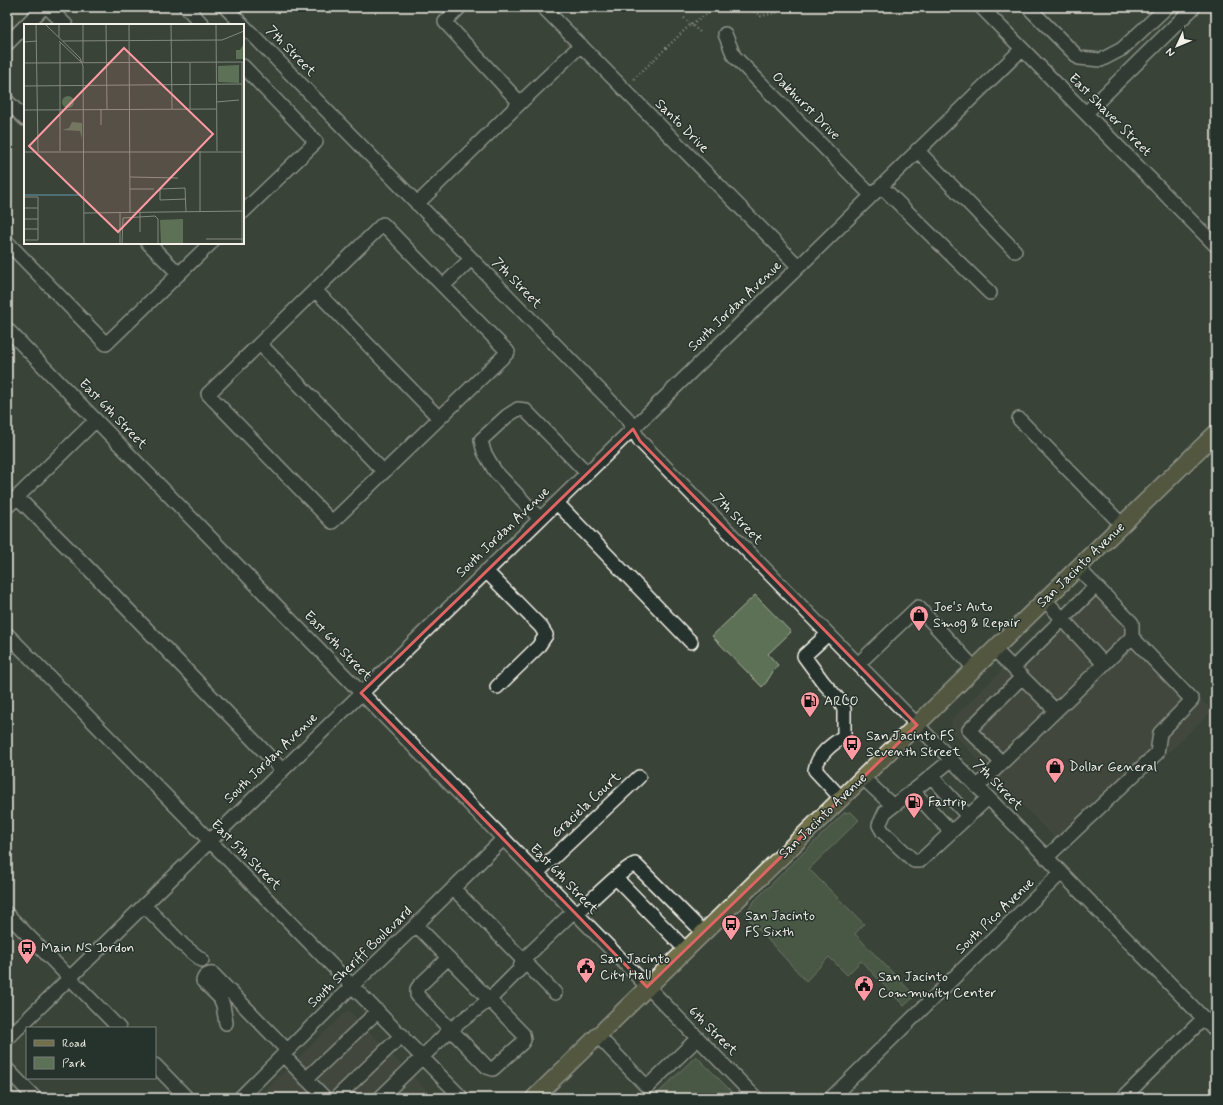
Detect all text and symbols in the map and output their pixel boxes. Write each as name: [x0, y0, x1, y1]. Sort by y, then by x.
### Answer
street label: 7th Street: [262, 22, 320, 81]
inset map: [24, 24, 244, 244]
north arrow: [1157, 26, 1197, 66]
text: N: [1163, 45, 1178, 60]
street label: Oakhurst Drive: [768, 68, 844, 144]
street label: East Shaver Street: [1065, 70, 1155, 160]
street label: Santo Drive: [651, 95, 713, 157]
street label: 7th Street: [488, 254, 546, 313]
street label: South Jordan Avenue: [684, 256, 786, 355]
street label: East 6th Street: [75, 375, 152, 454]
street label: South Jordan Avenue: [452, 482, 554, 581]
street label: 7th Street: [709, 490, 767, 549]
street label: San Jacinto Avenue: [1033, 518, 1129, 612]
place label: Joe's Auto Smog & Repair: [933, 598, 1021, 633]
shop icon: Joe's Auto Smog & Repair: [908, 604, 930, 632]
street label: East 6th Street: [300, 607, 377, 686]
fuel station icon: ARCO: [799, 690, 821, 718]
place label: ARCO: [824, 692, 859, 710]
street label: South Jordan Avenue: [220, 708, 322, 807]
place label: San Jacinto FS Seventh Street: [866, 727, 961, 761]
bus stop icon: San Jacinto FS Seventh Street: [841, 733, 863, 761]
street label: 7th Street: [969, 756, 1027, 815]
shop icon: Dollar General: [1044, 756, 1066, 784]
place label: Dollar General: [1069, 758, 1157, 776]
street label: Graciela Court: [547, 768, 625, 842]
street label: San Jacinto Avenue: [775, 769, 871, 863]
fuel station icon: Fastrip: [903, 791, 925, 819]
place label: Fastrip: [928, 793, 967, 811]
street label: East 5th Street: [207, 816, 286, 895]
street label: East 6th Street: [526, 840, 603, 919]
street label: South Pico Avenue: [952, 874, 1038, 958]
street label: South Sheriff Boulevard: [304, 902, 416, 1012]
place label: San Jacinto FS Sixth: [745, 907, 815, 941]
bus stop icon: San Jacinto FS Sixth: [720, 913, 742, 941]
bus stop icon: Main NS Jordon: [16, 937, 38, 965]
place label: Main NS Jordon: [41, 939, 134, 957]
place label: San Jacinto City Hall: [600, 950, 670, 984]
public building icon: San Jacinto City Hall: [575, 956, 597, 984]
place label: San Jacinto Community Center: [878, 968, 997, 1002]
public building icon: San Jacinto Community Center: [853, 974, 875, 1002]
street label: 6th Street: [684, 1002, 742, 1060]
legend: [26, 1027, 156, 1079]
text: Road: [62, 1036, 86, 1052]
text: Park: [62, 1056, 86, 1072]

